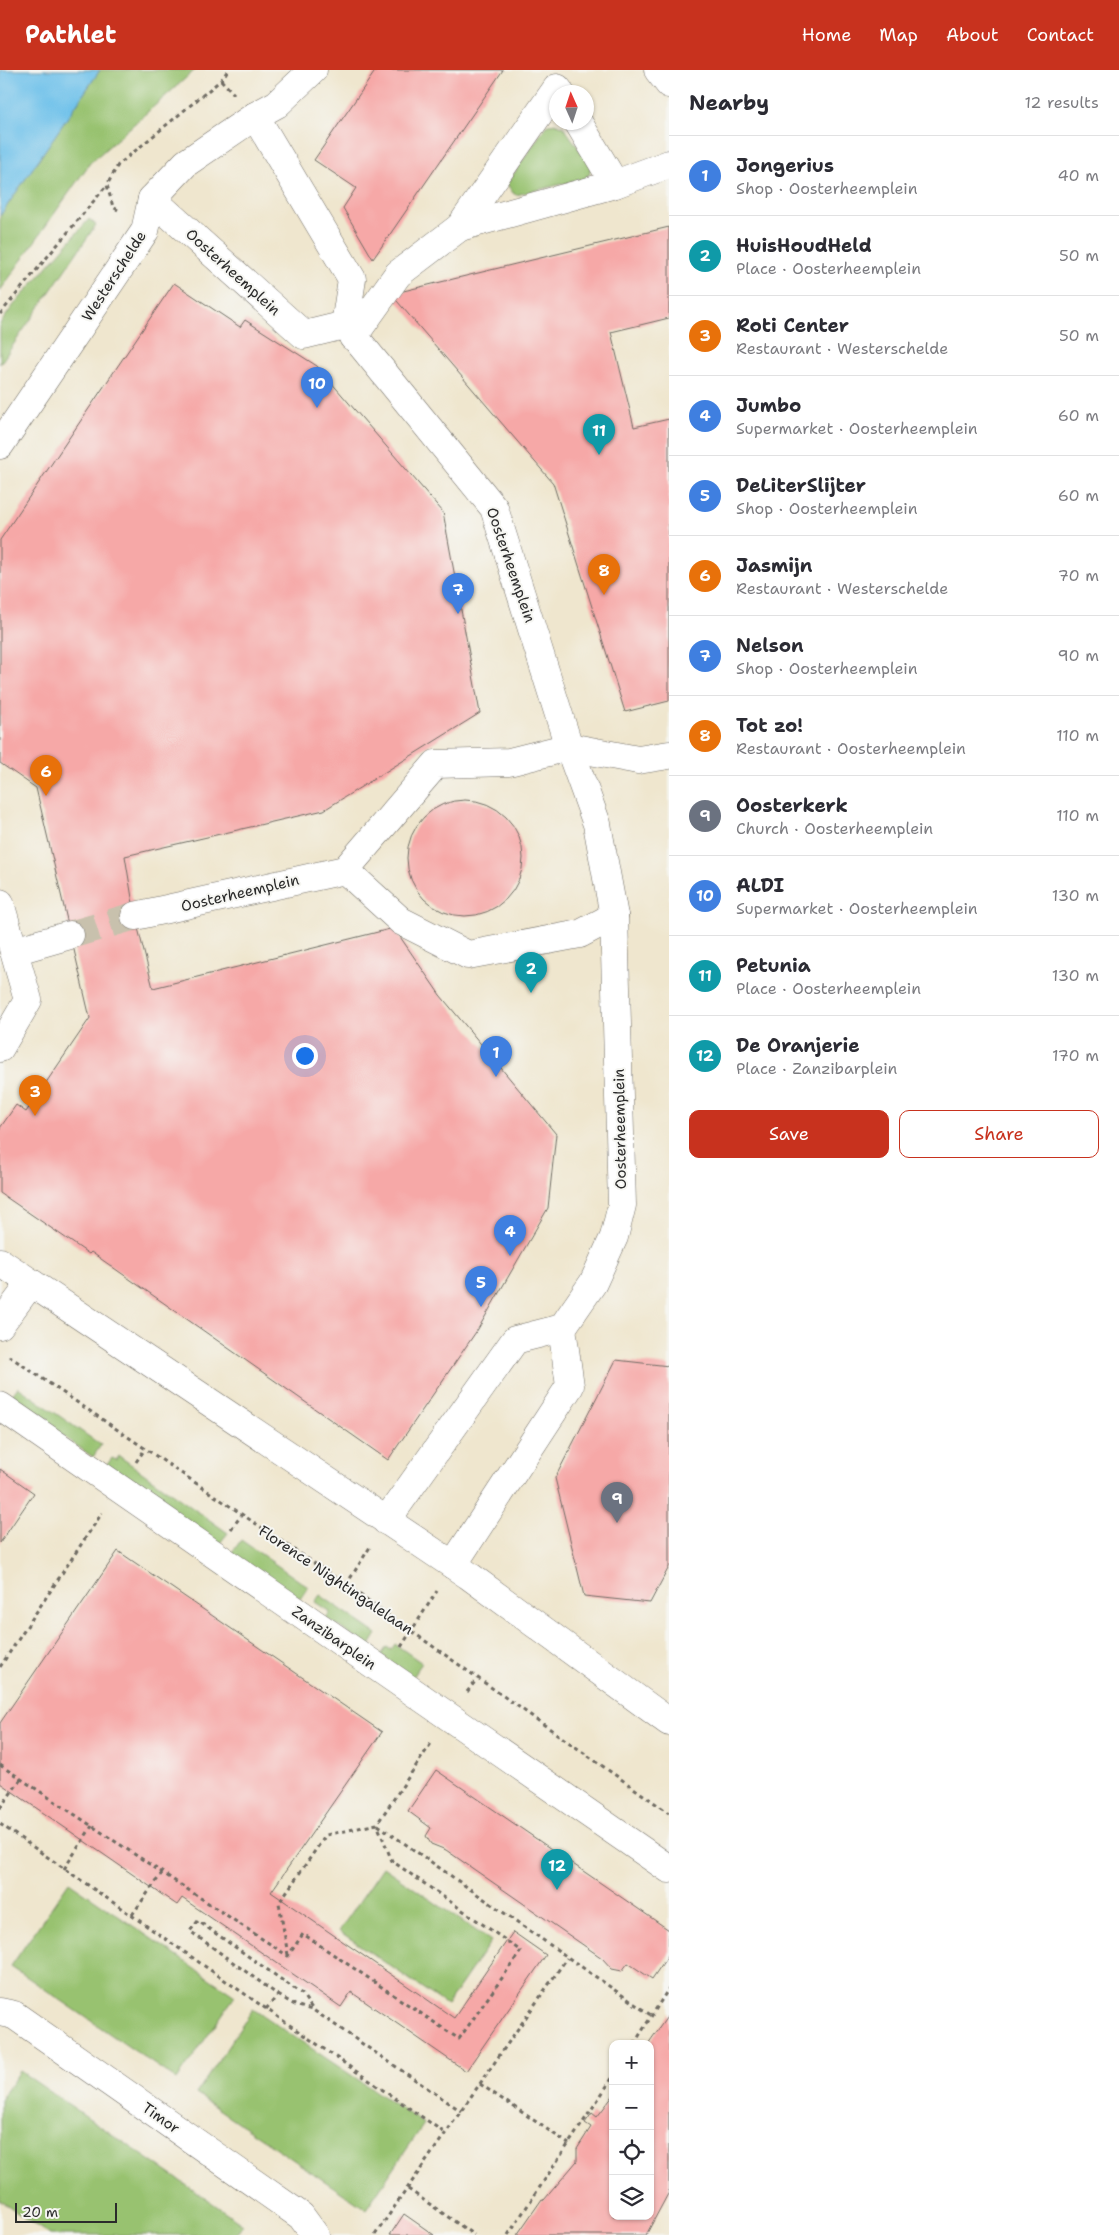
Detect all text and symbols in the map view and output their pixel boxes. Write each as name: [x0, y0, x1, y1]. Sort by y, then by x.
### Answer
text: Pathlet: [25, 19, 116, 51]
text: Home: [802, 23, 851, 47]
text: Map: [879, 23, 918, 47]
text: About: [946, 23, 999, 47]
text: Contact: [1027, 23, 1094, 47]
north arrow: [549, 85, 594, 130]
text: Nearby: [689, 89, 769, 117]
text: 12 results: [1024, 92, 1099, 113]
text: Jongerius: [736, 153, 834, 178]
text: 1: [701, 165, 709, 186]
text: 40 m: [1057, 165, 1099, 186]
text: Shop · Oosterheemplein: [736, 178, 917, 199]
street label: Oosterheemplein: [181, 224, 285, 320]
street label: Westerschelde: [77, 227, 151, 325]
text: HuisHoudHeld: [736, 233, 872, 258]
text: 2: [699, 245, 711, 266]
text: 50 m: [1059, 245, 1099, 266]
text: Place · Oosterheemplein: [736, 258, 921, 279]
text: Roti Center: [736, 313, 849, 338]
text: 3: [699, 325, 711, 346]
text: 50 m: [1059, 325, 1099, 346]
text: Restaurant · Westerschelde: [736, 338, 948, 359]
pin: 10: [301, 367, 333, 408]
text: Jumbo: [736, 393, 801, 418]
text: 4: [699, 405, 711, 426]
text: 60 m: [1058, 405, 1099, 426]
pin: 11: [583, 414, 615, 455]
text: Supermarket · Oosterheemplein: [736, 418, 978, 439]
text: DeLiterSlijter: [736, 473, 866, 498]
text: 5: [700, 485, 710, 506]
text: 60 m: [1058, 485, 1099, 506]
text: Shop · Oosterheemplein: [736, 498, 917, 519]
street label: Oosterheemplein: [482, 505, 540, 625]
text: Jasmijn: [736, 553, 812, 578]
pin: 8: [588, 554, 620, 595]
text: 6: [699, 565, 711, 586]
text: 70 m: [1058, 565, 1099, 586]
pin: 7: [442, 573, 474, 614]
text: Restaurant · Westerschelde: [736, 578, 948, 599]
text: Nelson: [736, 633, 804, 658]
text: 7: [699, 645, 711, 666]
text: 90 m: [1058, 645, 1099, 666]
text: Shop · Oosterheemplein: [736, 658, 917, 679]
text: Tot zo!: [736, 713, 803, 738]
text: 8: [699, 725, 711, 746]
text: 110 m: [1056, 725, 1099, 746]
text: Restaurant · Oosterheemplein: [736, 738, 966, 759]
pin: 6: [30, 755, 62, 796]
text: Oosterkerk: [736, 793, 848, 818]
text: 9: [699, 805, 711, 826]
text: 110 m: [1056, 805, 1099, 826]
text: Church · Oosterheemplein: [736, 818, 933, 839]
street label: Oosterheemplein: [179, 870, 301, 916]
text: ALDI: [736, 873, 784, 898]
text: 10: [696, 885, 714, 906]
text: 130 m: [1052, 885, 1099, 906]
text: Supermarket · Oosterheemplein: [736, 898, 978, 919]
pin: 2: [515, 952, 547, 993]
text: Petunia: [736, 953, 811, 978]
text: 11: [698, 965, 712, 986]
text: 130 m: [1052, 965, 1099, 986]
text: Place · Oosterheemplein: [736, 978, 921, 999]
text: De Oranjerie: [736, 1033, 860, 1058]
pin: 1: [480, 1036, 512, 1077]
your location: [292, 1043, 318, 1069]
text: 12: [696, 1045, 714, 1066]
text: 170 m: [1052, 1045, 1099, 1066]
text: Place · Zanzibarplein: [736, 1058, 897, 1079]
street label: Oosterheemplein: [609, 1068, 631, 1190]
pin: 3: [19, 1075, 51, 1116]
button: Save: [689, 1110, 889, 1158]
button: Share: [899, 1110, 1099, 1158]
pin: 4: [494, 1215, 526, 1256]
pin: 5: [465, 1266, 497, 1307]
pin: 9: [601, 1482, 633, 1523]
street label: Florence Nightingalelaan: [255, 1521, 417, 1639]
street label: Zanzibarplein: [288, 1602, 380, 1674]
pin: 12: [541, 1849, 573, 1890]
map controls: [609, 2040, 654, 2220]
button: +: [609, 2040, 654, 2085]
button: −: [609, 2085, 654, 2130]
street label: Timor: [138, 2098, 184, 2138]
button: locate: [609, 2130, 654, 2175]
button: layers: [609, 2175, 654, 2220]
scale bar: [15, 2200, 118, 2223]
text: 20 m: [22, 2203, 58, 2221]

